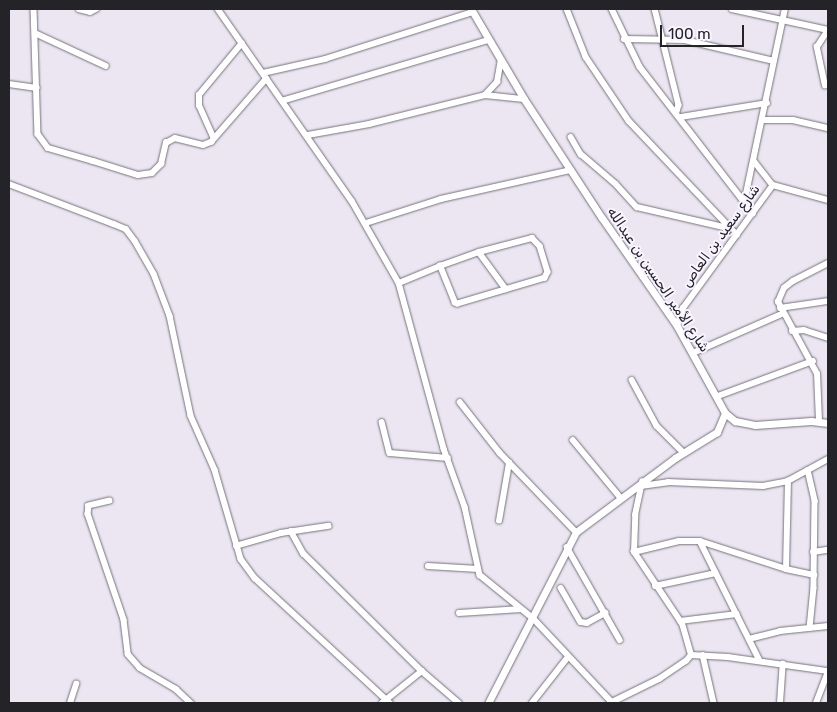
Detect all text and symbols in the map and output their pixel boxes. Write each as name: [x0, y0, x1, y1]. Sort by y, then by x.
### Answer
scale bar: [662, 15, 746, 47]
text: 100 m: [668, 25, 710, 43]
street label: شارع سعيد بن العاص: [678, 181, 764, 291]
street label: شارع الأمير الحسين بن عبدالله: [603, 204, 713, 356]

